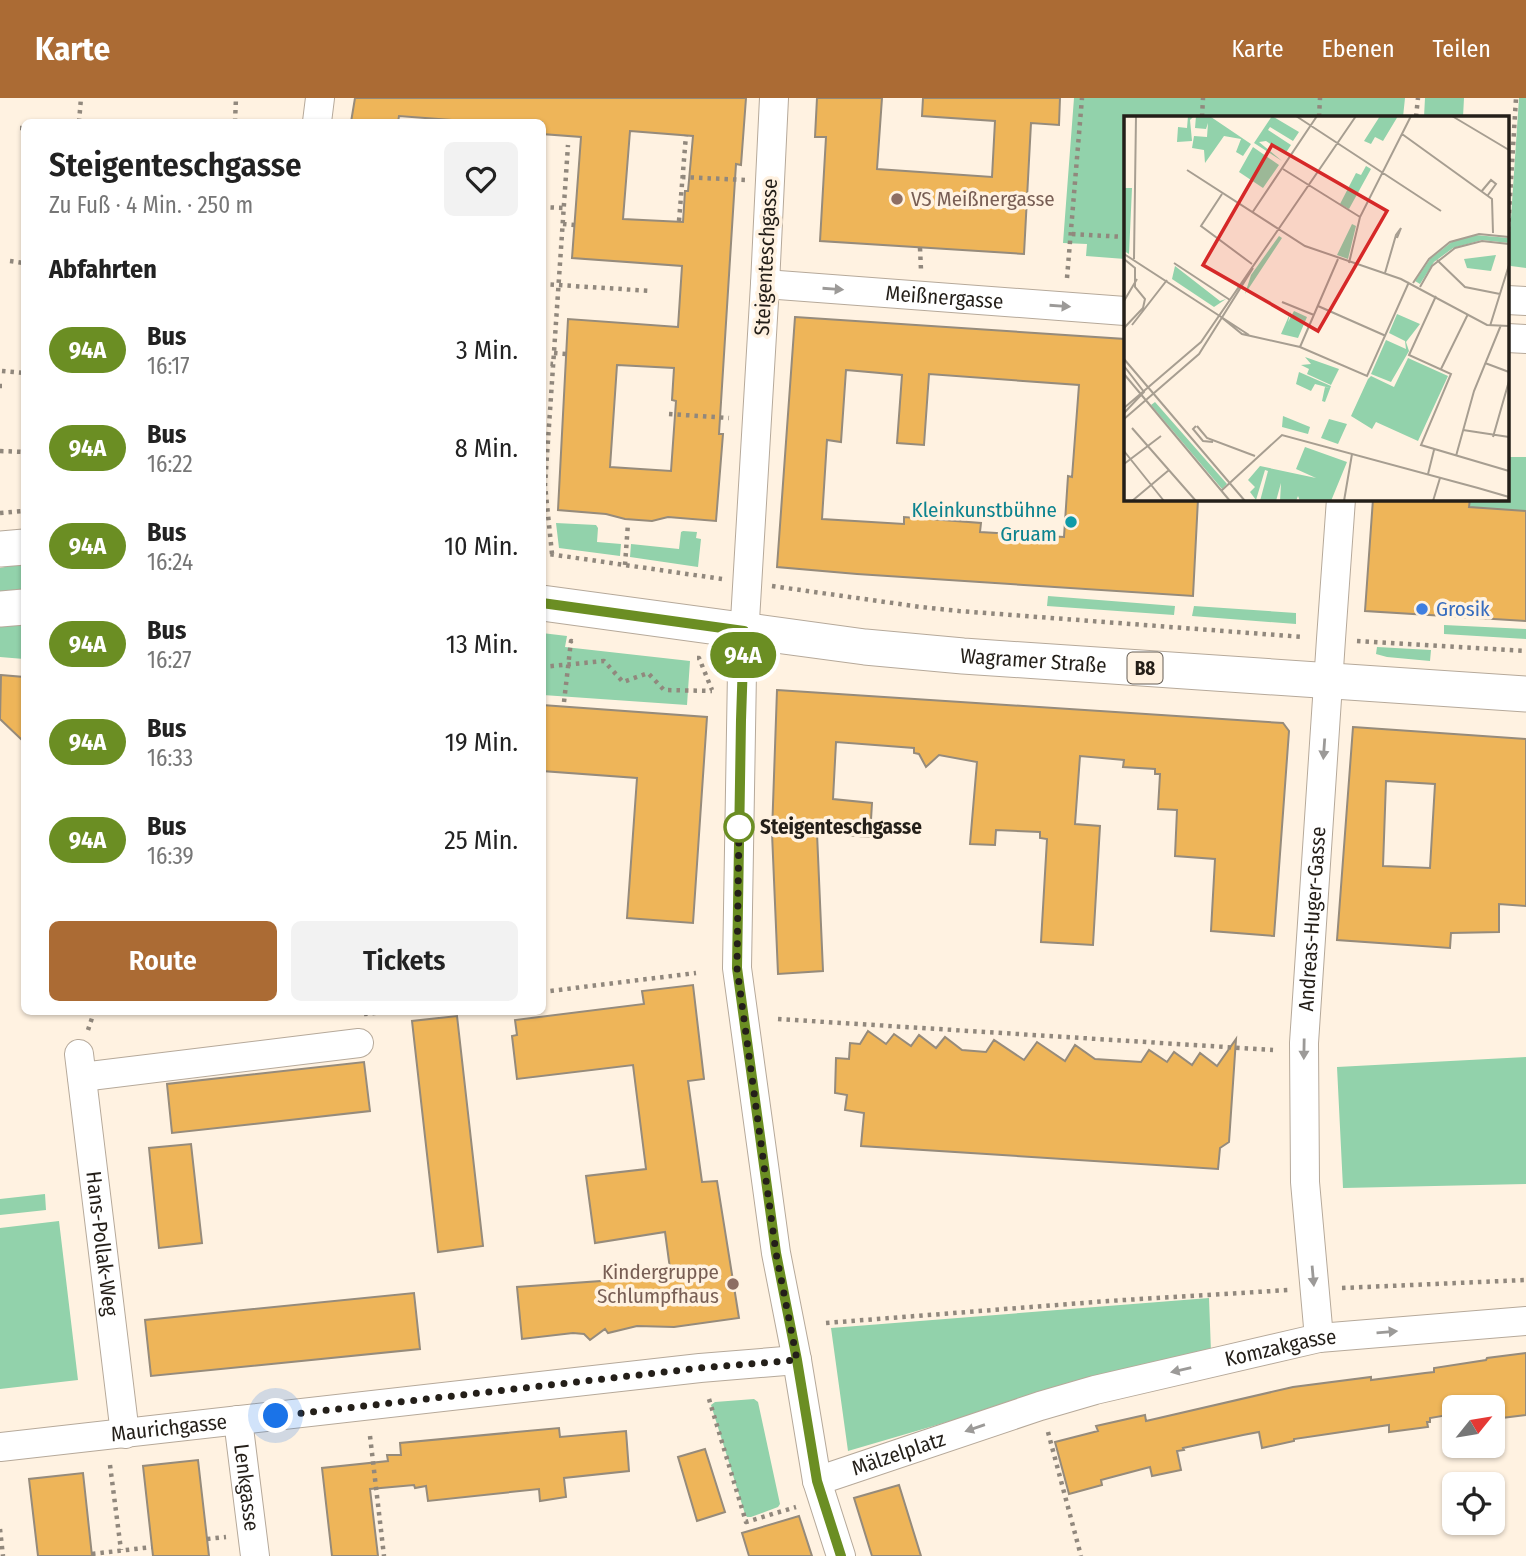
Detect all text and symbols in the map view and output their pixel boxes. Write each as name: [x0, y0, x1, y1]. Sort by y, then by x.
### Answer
text: Karte: [35, 29, 110, 69]
text: Karte: [1232, 35, 1284, 63]
text: Ebenen: [1322, 35, 1395, 63]
text: Teilen: [1433, 35, 1491, 63]
inset map: [1124, 116, 1508, 500]
button: heart: [444, 142, 518, 216]
text: Steigenteschgasse: [49, 145, 302, 185]
street label: Steigenteschgasse: [749, 178, 783, 336]
place label: VS Meißnergasse: [911, 186, 1055, 212]
text: Zu Fuß · 4 Min. · 250 m: [49, 191, 253, 219]
marker: VS Meißnergasse: [889, 191, 905, 207]
text: Abfahrten: [49, 254, 157, 285]
street label: Meißnergasse: [885, 280, 1004, 315]
one-way arrow: [823, 284, 845, 295]
one-way arrow: [1049, 301, 1071, 312]
text: Bus: [147, 321, 186, 352]
text: 3 Min.: [456, 335, 518, 366]
text: 94A: [69, 336, 106, 364]
text: 16:17: [147, 352, 190, 380]
text: Bus: [147, 419, 186, 450]
text: 8 Min.: [455, 433, 518, 464]
text: 94A: [69, 434, 106, 462]
text: 16:22: [147, 450, 193, 478]
place label: Kleinkunstbühne Gruam: [912, 497, 1057, 547]
marker: Kleinkunstbühne Gruam: [1063, 514, 1079, 530]
text: Bus: [147, 517, 186, 548]
text: 10 Min.: [444, 531, 518, 562]
text: 94A: [69, 532, 106, 560]
text: 16:24: [147, 548, 193, 576]
place label: Grosik: [1436, 596, 1490, 622]
marker: Grosik: [1414, 601, 1430, 617]
text: Bus: [147, 615, 186, 646]
text: 13 Min.: [446, 629, 518, 660]
text: 94A: [69, 630, 106, 658]
line badge: 94A: [703, 632, 783, 678]
text: 94A: [724, 641, 762, 669]
street label: Wagramer Straße: [959, 643, 1108, 679]
text: 16:27: [147, 646, 192, 674]
road number: B8: [1128, 652, 1162, 684]
text: Bus: [147, 713, 186, 744]
text: 19 Min.: [445, 727, 518, 758]
text: 94A: [69, 728, 106, 756]
one-way arrow: [1318, 738, 1329, 760]
text: 16:33: [147, 744, 193, 772]
text: Bus: [147, 811, 186, 842]
marker: Steigenteschgasse: [724, 812, 754, 842]
place label: Steigenteschgasse: [760, 814, 922, 840]
text: 25 Min.: [444, 825, 518, 856]
text: 94A: [69, 826, 106, 854]
street label: Andreas-Huger-Gasse: [1293, 826, 1331, 1012]
text: 16:39: [147, 842, 194, 870]
button: Route: [49, 921, 277, 1001]
button: Tickets: [291, 921, 518, 1001]
one-way arrow: [1299, 1038, 1310, 1060]
street label: Hans-Pollak-Weg: [80, 1170, 124, 1318]
place label: Kindergruppe Schlumpfhaus: [597, 1259, 719, 1309]
one-way arrow: [1308, 1265, 1319, 1287]
marker: Kindergruppe Schlumpfhaus: [725, 1276, 741, 1292]
street label: Komzakgasse: [1222, 1324, 1337, 1372]
one-way arrow: [1376, 1326, 1398, 1337]
one-way arrow: [1170, 1365, 1192, 1376]
north arrow: [1442, 1395, 1505, 1458]
map controls: [1442, 1395, 1505, 1535]
your location: [258, 1398, 293, 1433]
street label: Maurichgasse: [109, 1408, 228, 1447]
one-way arrow: [964, 1423, 985, 1434]
street label: Mälzelplatz: [848, 1426, 949, 1481]
street label: Lenkgasse: [228, 1442, 265, 1533]
button: locate: [1442, 1472, 1505, 1535]

